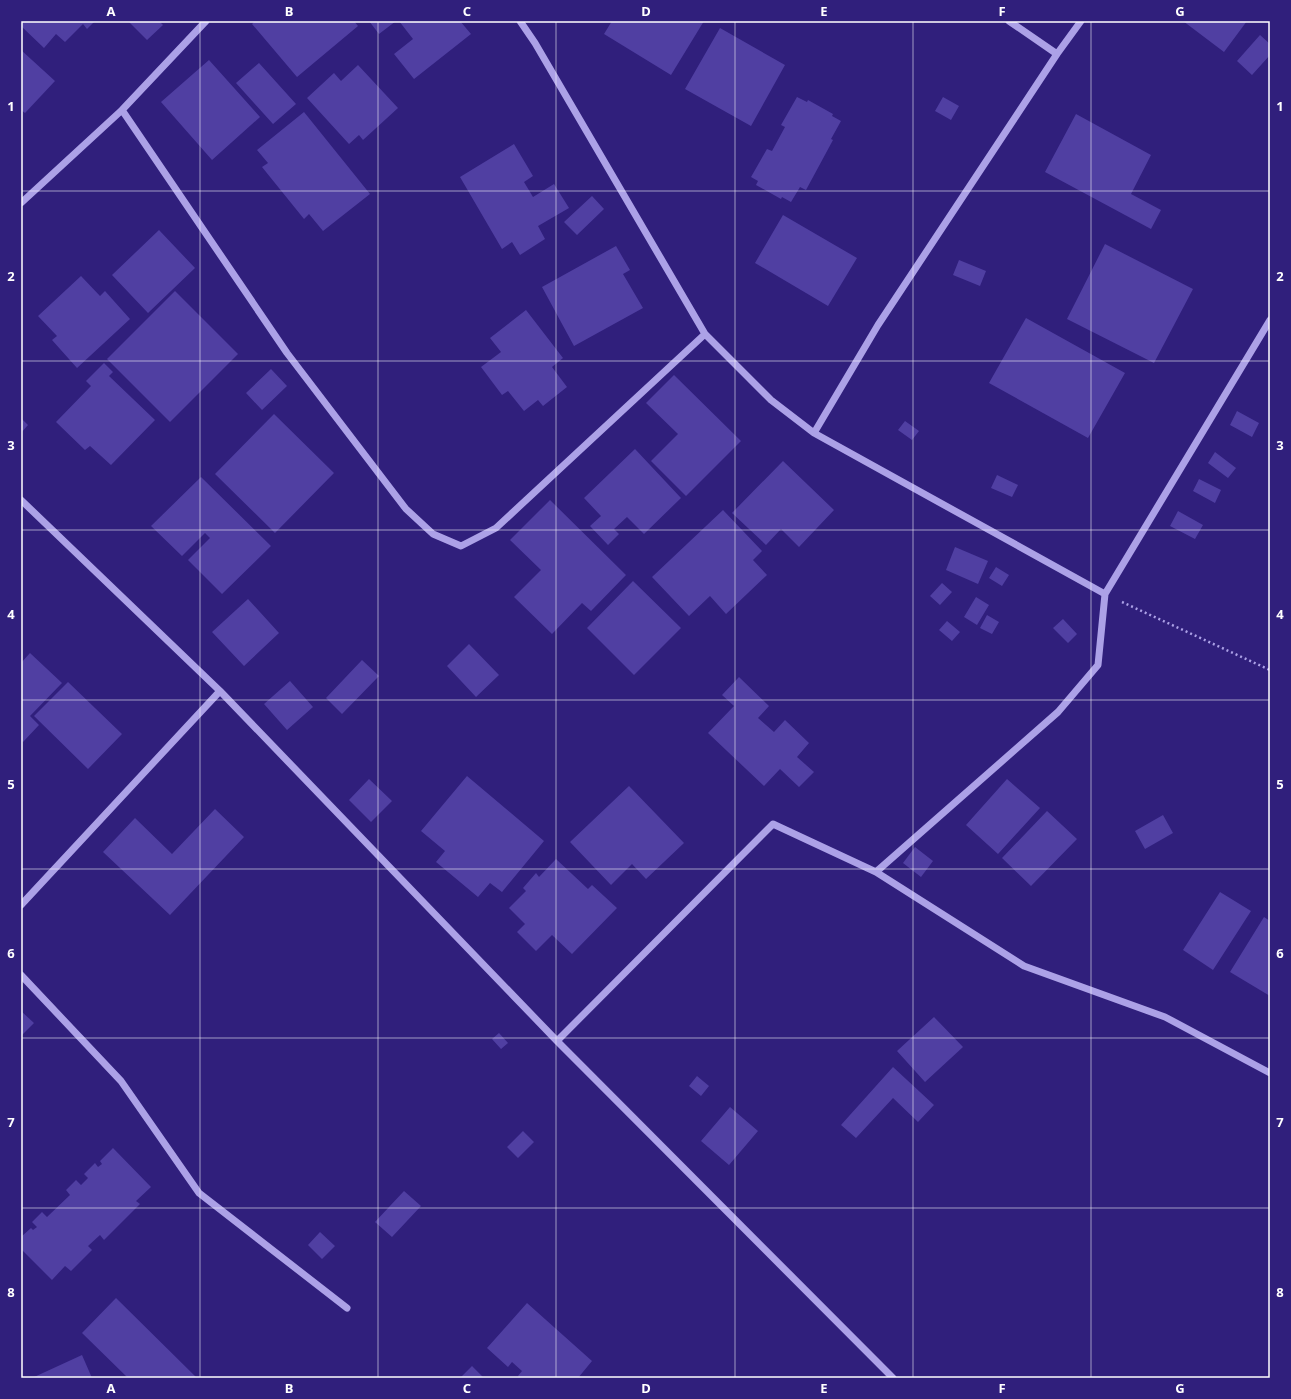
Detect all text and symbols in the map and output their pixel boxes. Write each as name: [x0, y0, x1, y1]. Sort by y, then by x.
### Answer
text: A: [107, 2, 116, 20]
text: B: [285, 2, 293, 20]
text: C: [463, 2, 471, 20]
text: D: [641, 2, 651, 20]
text: E: [820, 2, 828, 20]
text: F: [998, 2, 1006, 20]
text: G: [1175, 2, 1185, 20]
text: 1: [7, 97, 15, 115]
text: 1: [1276, 97, 1284, 115]
text: 2: [7, 267, 15, 285]
text: 2: [1276, 267, 1284, 285]
text: 3: [7, 436, 15, 454]
text: 3: [1276, 436, 1284, 454]
text: 4: [7, 605, 15, 623]
text: 4: [1276, 605, 1284, 623]
text: 5: [7, 775, 15, 793]
text: 5: [1276, 775, 1284, 793]
text: 6: [7, 944, 15, 962]
text: 6: [1276, 944, 1284, 962]
text: 7: [7, 1113, 15, 1131]
text: 7: [1276, 1113, 1284, 1131]
text: 8: [7, 1283, 15, 1301]
text: 8: [1276, 1283, 1284, 1301]
text: A: [107, 1379, 116, 1397]
text: B: [285, 1379, 293, 1397]
text: C: [463, 1379, 471, 1397]
text: D: [641, 1379, 651, 1397]
text: E: [820, 1379, 828, 1397]
text: F: [998, 1379, 1006, 1397]
text: G: [1175, 1379, 1185, 1397]

